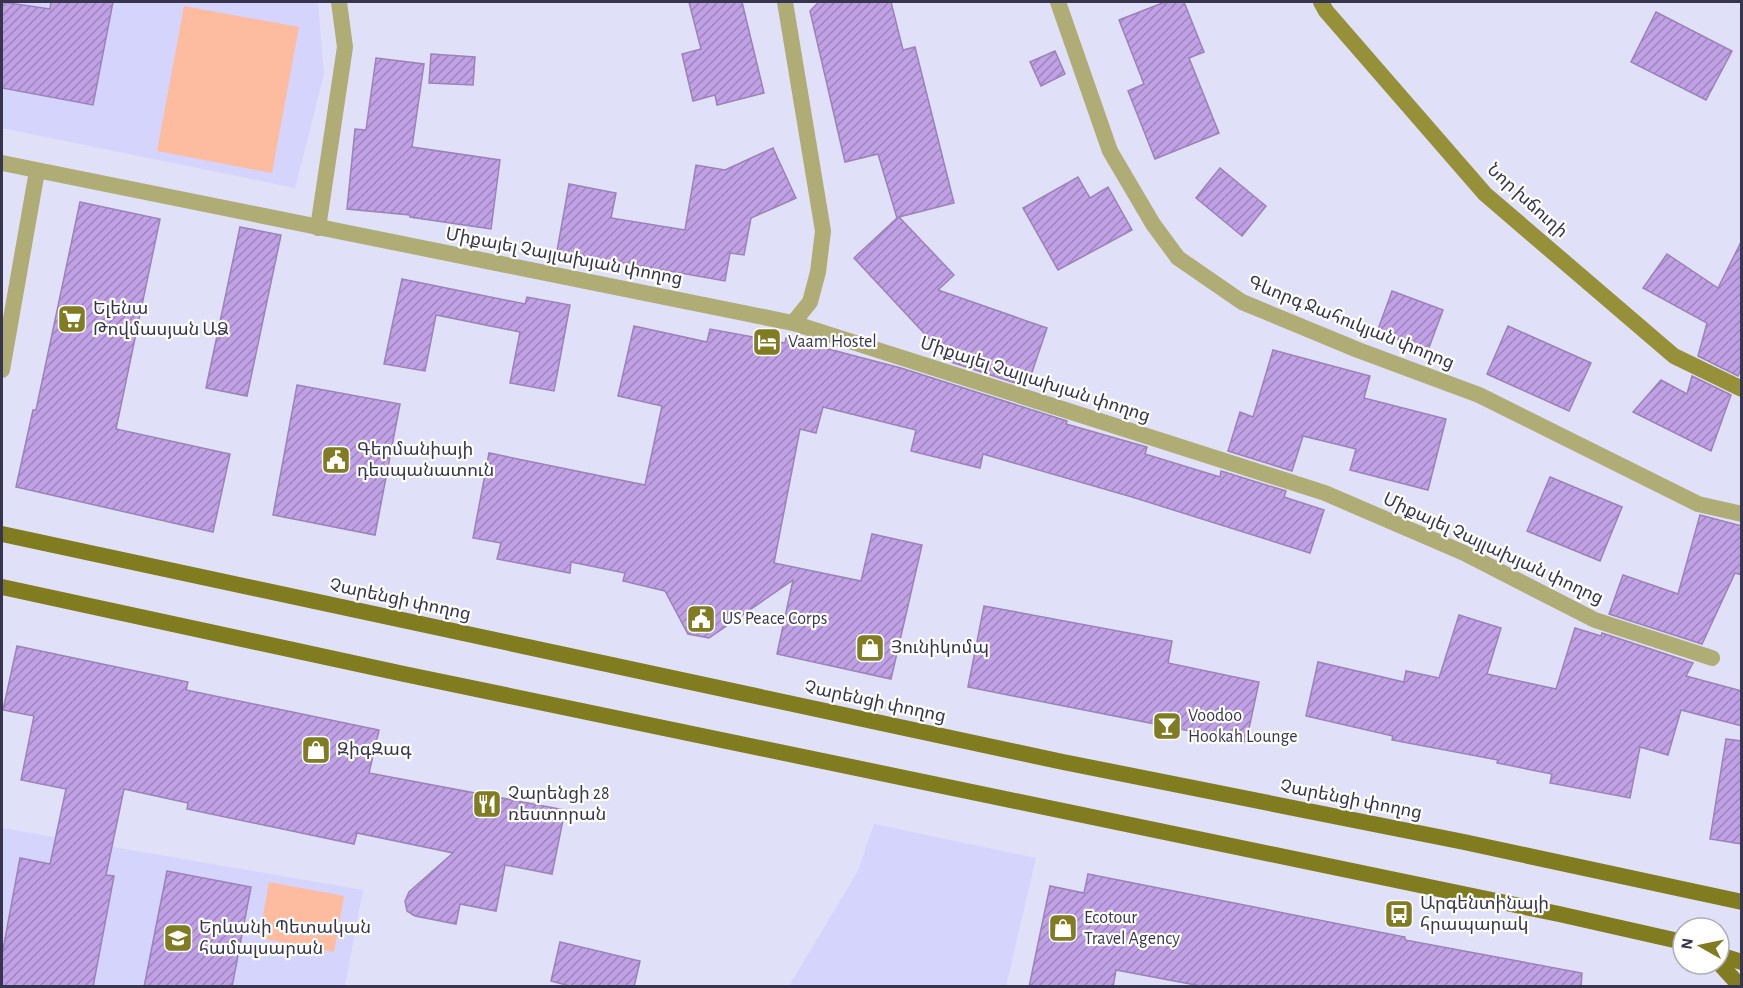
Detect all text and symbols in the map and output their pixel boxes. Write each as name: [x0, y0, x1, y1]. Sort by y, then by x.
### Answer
street label: Նոր խճուղի: [1483, 161, 1571, 241]
street label: Միքայել Չայլախյան փողոց: [444, 225, 684, 289]
street label: Գևորգ Ջահուկյան փողոց: [1245, 273, 1457, 373]
place label: Ելենա Թովմասյան ԱՁ: [93, 300, 229, 339]
supermarket icon: Ելենա Թովմասյան ԱՁ: [56, 303, 88, 335]
hotel icon: Vaam Hostel: [751, 326, 783, 358]
place label: Vaam Hostel: [788, 333, 877, 351]
street label: Միքայել Չայլախյան փողոց: [918, 334, 1152, 426]
place label: Գերմանիայի դեսպանատուն: [357, 441, 494, 480]
public building icon: Գերմանիայի դեսպանատուն: [320, 444, 352, 476]
street label: Միքայել Չայլախյան փողոց: [1380, 490, 1606, 608]
street label: Չարենցի փողոց: [328, 576, 472, 624]
public building icon: US Peace Corps: [685, 603, 717, 635]
place label: US Peace Corps: [722, 610, 827, 628]
shop icon: Յունիկոմպ: [854, 632, 886, 664]
place label: Յունիկոմպ: [891, 639, 989, 657]
street label: Չարենցի փողոց: [803, 678, 947, 726]
place label: Voodoo Hookah Lounge: [1188, 707, 1298, 746]
bar icon: Voodoo Hookah Lounge: [1151, 710, 1183, 742]
shop icon: ԶիգԶագ: [300, 734, 332, 766]
place label: ԶիգԶագ: [337, 741, 412, 759]
street label: Չարենցի փողոց: [1279, 777, 1423, 823]
place label: Չարենցի 28 ռեստորան: [508, 785, 609, 824]
restaurant icon: Չարենցի 28 ռեստորան: [471, 788, 503, 820]
place label: Արգենտինայի հրապարակ: [1420, 895, 1549, 934]
bus stop icon: Արգենտինայի հրապարակ: [1383, 898, 1415, 930]
place label: Ecotour Travel Agency: [1084, 909, 1180, 948]
shop icon: Ecotour Travel Agency: [1047, 912, 1079, 944]
north arrow: [1671, 916, 1731, 976]
place label: Երևանի Պետական համալսարան: [199, 919, 371, 958]
school or university icon: Երևանի Պետական համալսարան: [162, 922, 194, 954]
text: N: [1678, 937, 1696, 951]

